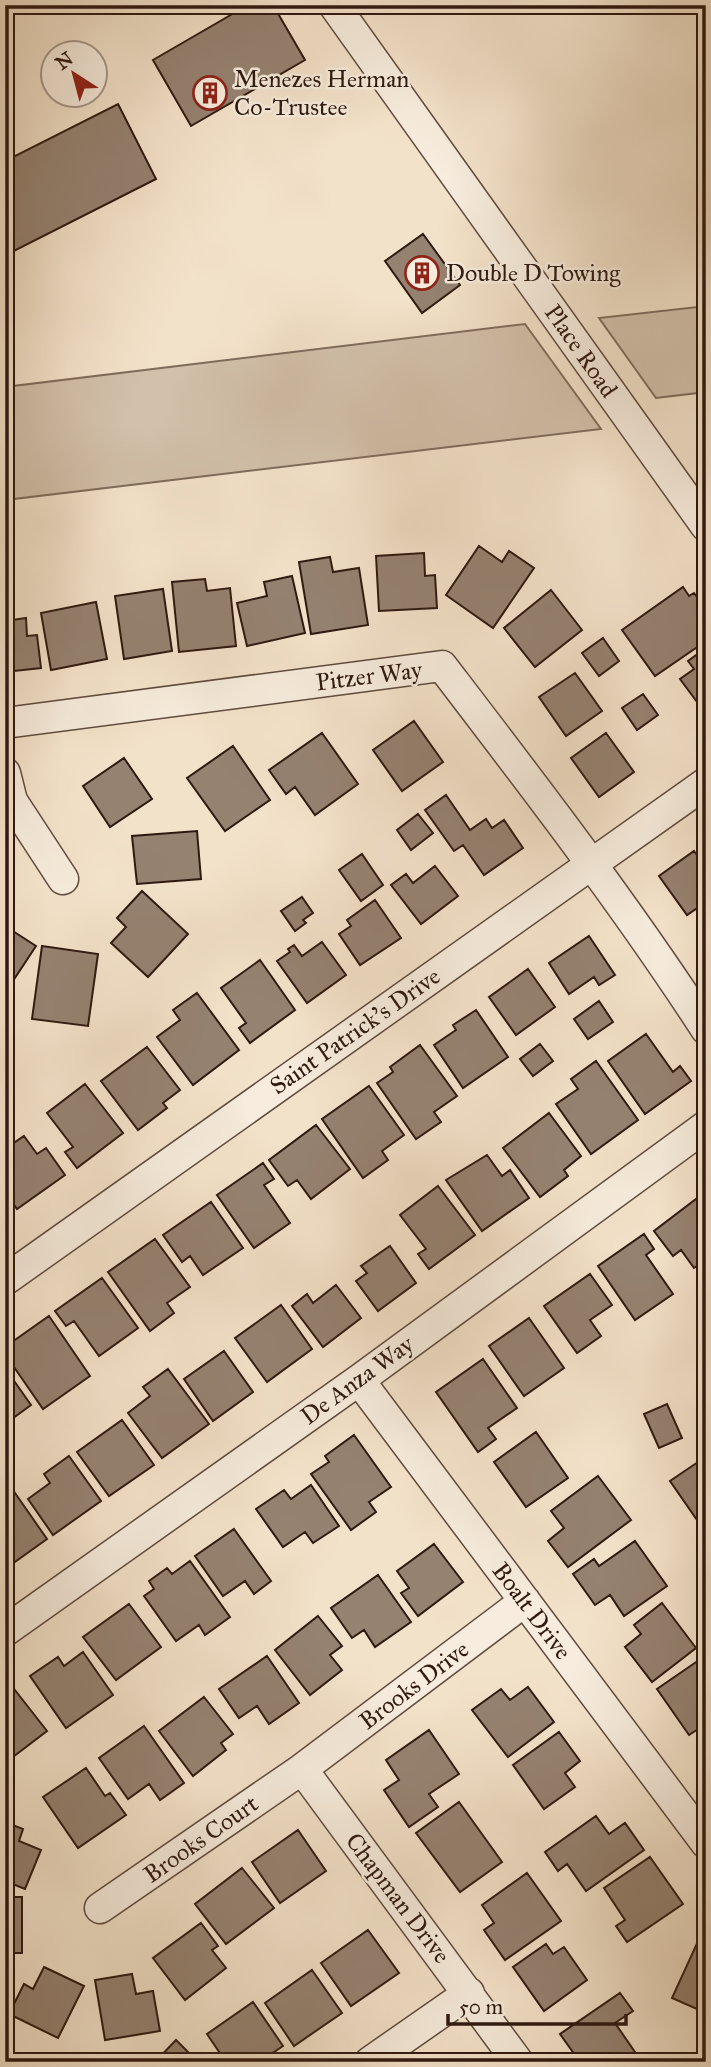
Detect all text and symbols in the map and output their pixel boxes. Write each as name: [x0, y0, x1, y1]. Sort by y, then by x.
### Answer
north arrow: [38, 38, 108, 108]
text: N: [51, 47, 78, 75]
place label: Menezes Herman Co-Trustee: [234, 64, 409, 122]
building icon: Menezes Herman Co-Trustee: [191, 74, 229, 112]
building icon: Double D Towing: [403, 254, 441, 292]
place label: Double D Towing: [446, 258, 621, 288]
street label: Place Road: [538, 299, 624, 403]
street label: Pitzer Way: [314, 655, 425, 697]
street label: Saint Patrick's Drive: [264, 961, 446, 1101]
street label: De Anza Way: [295, 1329, 420, 1431]
street label: Boalt Drive: [486, 1557, 578, 1665]
street label: Brooks Drive: [353, 1634, 475, 1736]
street label: Brooks Court: [138, 1788, 265, 1889]
street label: Chapman Drive: [339, 1827, 457, 1969]
scale bar: [448, 1983, 627, 2027]
text: 50 m: [459, 1994, 504, 2020]

